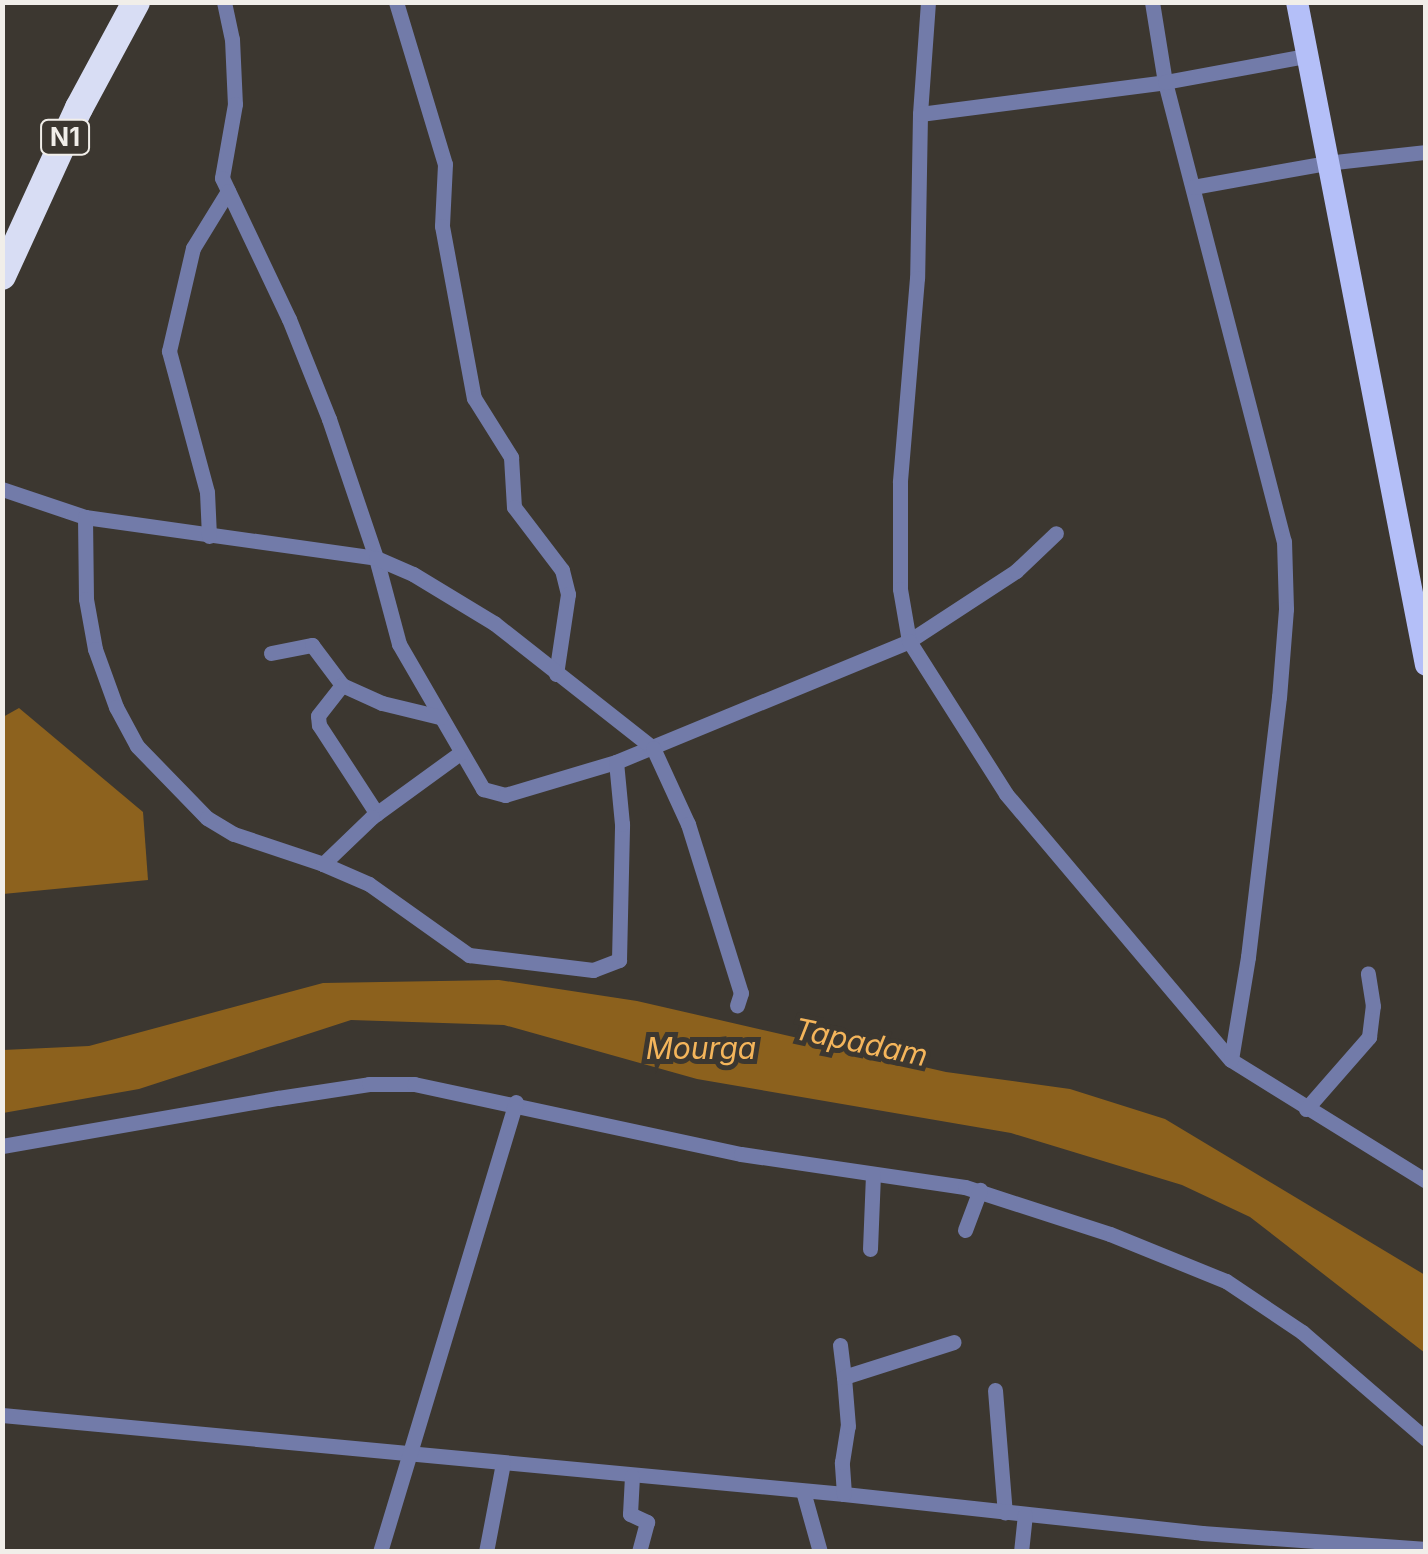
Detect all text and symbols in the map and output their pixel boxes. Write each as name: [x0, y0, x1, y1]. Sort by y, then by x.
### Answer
road number: N1: [40, 117, 90, 157]
water label: Tapadam: [791, 1010, 931, 1074]
water label: Mourga: [646, 1030, 756, 1066]

